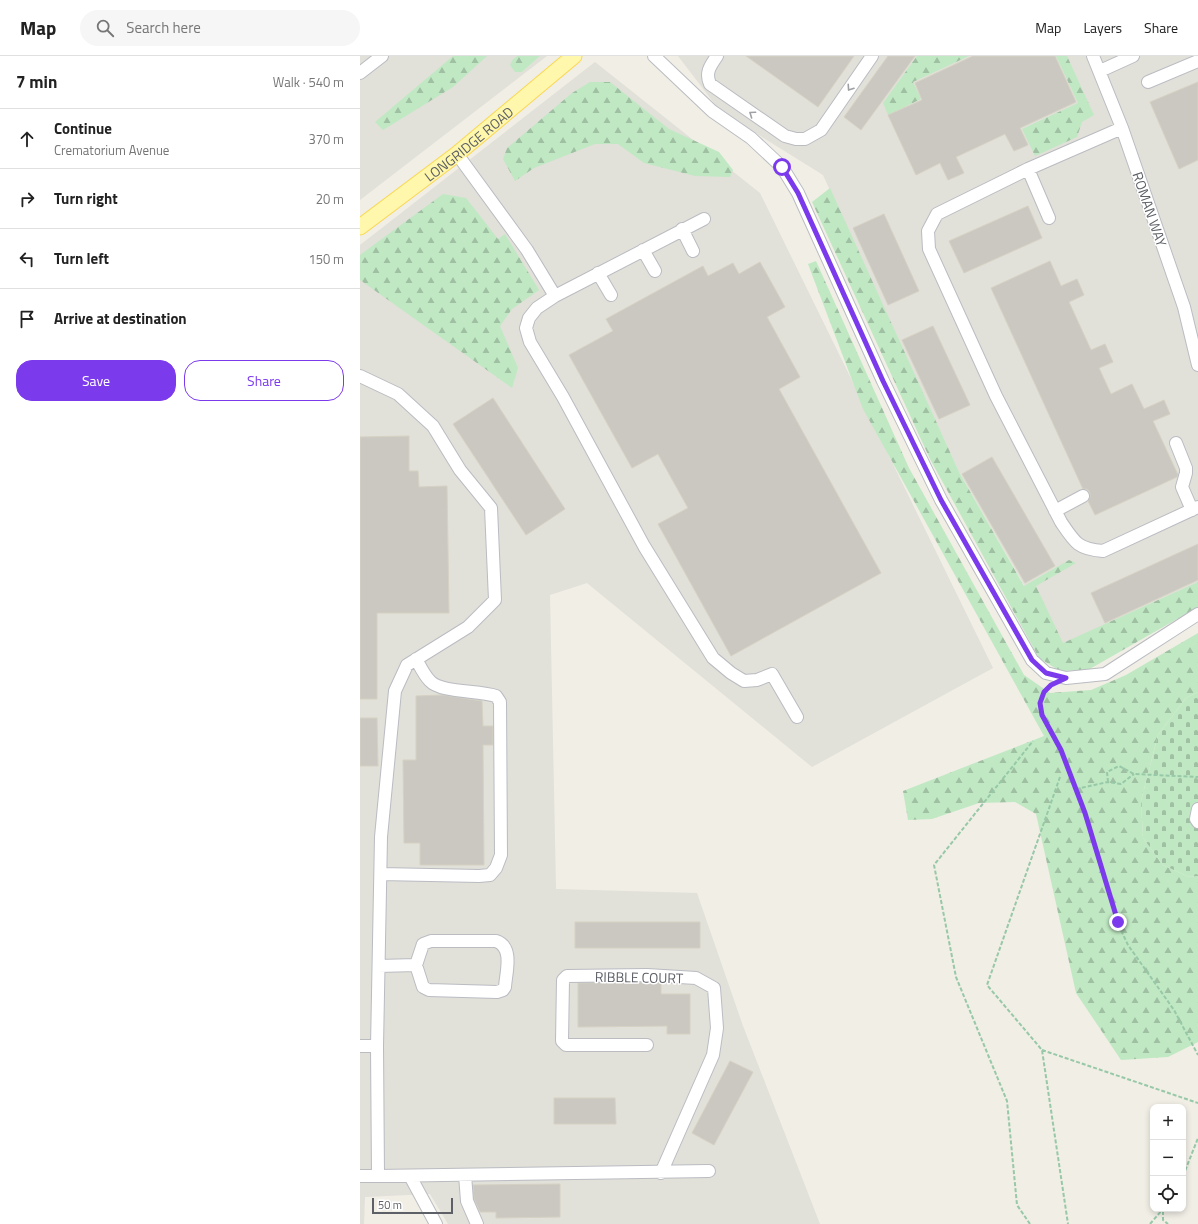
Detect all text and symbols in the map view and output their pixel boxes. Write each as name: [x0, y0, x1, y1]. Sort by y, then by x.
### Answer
search box: [80, 10, 360, 46]
text: Map: [20, 13, 56, 42]
text: Search here: [126, 16, 201, 39]
icon: search: [94, 17, 116, 39]
text: Map: [1035, 17, 1061, 38]
text: Layers: [1083, 17, 1122, 38]
text: Share: [1144, 17, 1178, 38]
text: 7 min: [16, 69, 57, 95]
text: Walk · 540 m: [273, 72, 344, 92]
one-way arrow: [847, 84, 855, 91]
street label: LONGRIDGE ROAD: [419, 101, 518, 186]
one-way arrow: [749, 111, 756, 119]
text: Continue: [54, 117, 112, 140]
icon: ahead: [16, 128, 38, 150]
text: 370 m: [308, 129, 344, 149]
text: Crematorium Avenue: [54, 140, 169, 160]
route start: [773, 158, 791, 176]
street label: ROMAN WAY: [1127, 169, 1173, 250]
text: Turn right: [54, 187, 118, 210]
icon: right: [16, 188, 38, 210]
text: 20 m: [316, 189, 344, 209]
text: Turn left: [54, 247, 109, 270]
icon: left: [16, 248, 38, 270]
text: 150 m: [308, 249, 344, 269]
text: Arrive at destination: [54, 307, 187, 330]
icon: arrive: [16, 308, 38, 330]
button: Save: [16, 360, 176, 401]
button: Share: [184, 360, 344, 401]
route end: [1109, 913, 1127, 931]
street label: RIBBLE COURT: [595, 966, 684, 988]
map controls: [1150, 1104, 1186, 1212]
button: +: [1150, 1104, 1186, 1140]
button: −: [1150, 1140, 1186, 1176]
button: locate: [1150, 1176, 1186, 1212]
scale bar: [372, 1196, 453, 1215]
text: 50 m: [378, 1197, 402, 1213]

